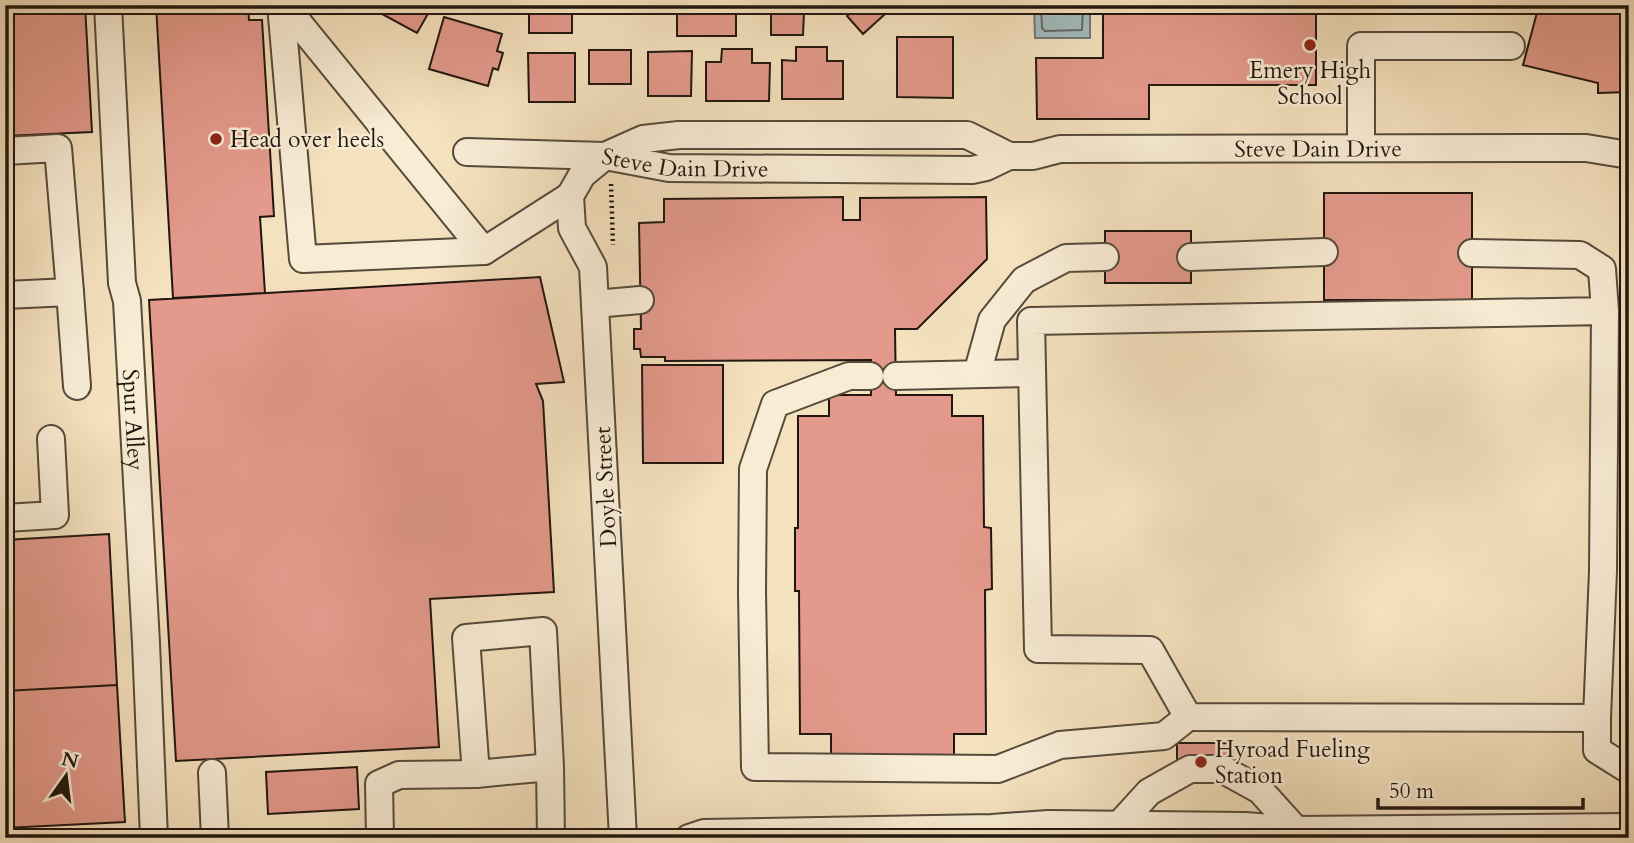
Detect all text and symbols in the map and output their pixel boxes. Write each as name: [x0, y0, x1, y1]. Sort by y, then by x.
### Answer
marker: Emery High School: [1302, 37, 1318, 53]
place label: Emery High School: [1249, 55, 1371, 112]
place label: Head over heels: [230, 124, 384, 155]
marker: Head over heels: [208, 131, 224, 147]
street label: Steve Dain Drive: [1234, 133, 1402, 165]
street label: Steve Dain Drive: [599, 141, 769, 185]
street label: Spur Alley: [115, 368, 151, 471]
street label: Doyle Street: [587, 426, 624, 548]
place label: Hyroad Fueling Station: [1215, 734, 1370, 791]
north arrow: [32, 742, 102, 812]
text: N: [59, 746, 82, 775]
marker: Hyroad Fueling Station: [1193, 754, 1209, 770]
scale bar: [1378, 766, 1583, 810]
text: 50 m: [1389, 777, 1434, 806]

